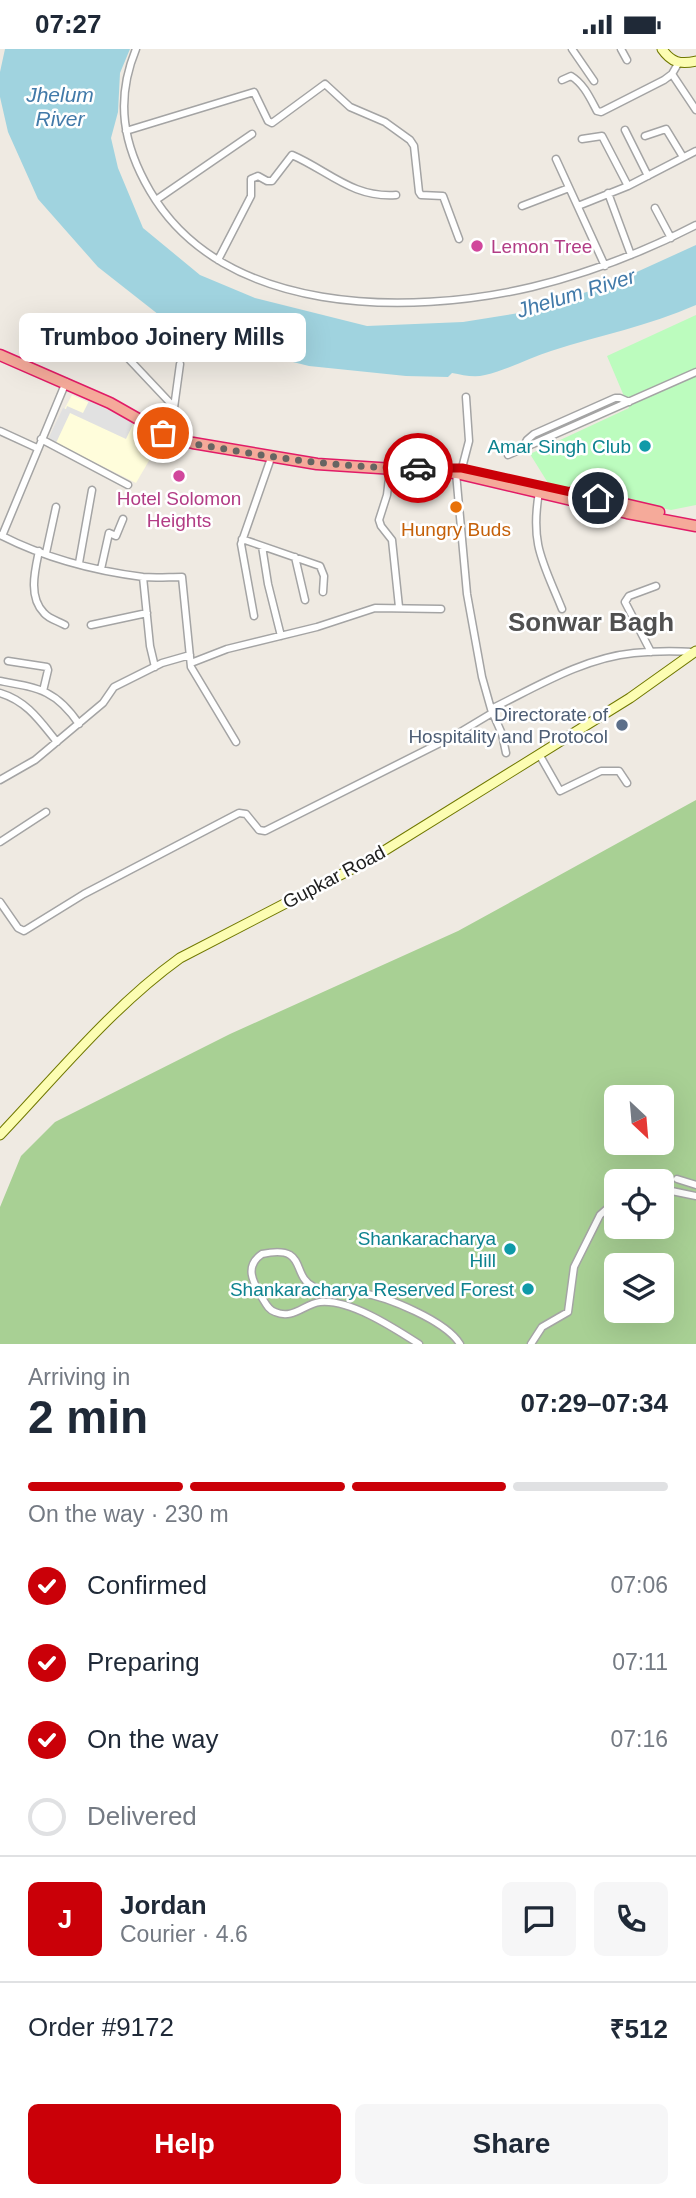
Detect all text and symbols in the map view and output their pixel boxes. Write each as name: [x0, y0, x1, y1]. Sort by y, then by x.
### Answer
text: 07:27: [35, 9, 102, 39]
water label: Jhelum River: [25, 83, 94, 130]
place label: Lemon Tree: [491, 236, 592, 257]
marker: Lemon Tree: [469, 238, 485, 254]
water label: Jhelum River: [513, 264, 639, 322]
callout: Trumboo Joinery Mills: [19, 314, 306, 363]
text: Trumboo Joinery Mills: [40, 324, 285, 350]
pin: [133, 403, 193, 463]
icon: bag: [144, 414, 182, 452]
courier: [383, 433, 453, 503]
place label: Amar Singh Club: [487, 436, 631, 457]
marker: Amar Singh Club: [637, 438, 653, 454]
icon: car: [399, 449, 437, 487]
marker: Hotel Solomon Heights: [171, 468, 187, 484]
pin: [568, 468, 628, 528]
icon: home: [579, 479, 617, 517]
place label: Hotel Solomon Heights: [117, 488, 241, 531]
marker: Hungry Buds: [448, 499, 464, 515]
place label: Hungry Buds: [401, 519, 511, 540]
district label: Sonwar Bagh: [508, 607, 674, 637]
place label: Directorate of Hospitality and Protocol: [408, 704, 609, 747]
marker: Directorate of Hospitality and Protocol: [614, 717, 630, 733]
street label: Gupkar Road: [279, 841, 389, 913]
north arrow: [604, 1085, 674, 1155]
map controls: [604, 1085, 674, 1323]
button: locate: [604, 1169, 674, 1239]
place label: Shankaracharya Hill: [358, 1228, 496, 1271]
marker: Shankaracharya Hill: [502, 1241, 518, 1257]
button: layers: [604, 1253, 674, 1323]
place label: Shankaracharya Reserved Forest: [230, 1279, 515, 1300]
marker: Shankaracharya Reserved Forest: [520, 1281, 536, 1297]
text: Arriving in: [28, 1364, 130, 1390]
text: 07:29–07:34: [521, 1388, 668, 1418]
text: 2 min: [28, 1391, 148, 1443]
text: On the way · 230 m: [28, 1501, 229, 1527]
icon: check: [28, 1567, 66, 1605]
text: Confirmed: [87, 1570, 207, 1600]
text: 07:06: [610, 1572, 668, 1598]
icon: check: [28, 1644, 66, 1682]
text: Preparing: [87, 1647, 200, 1677]
text: 07:11: [612, 1649, 668, 1675]
icon: check: [28, 1721, 66, 1759]
text: On the way: [87, 1724, 219, 1754]
text: 07:16: [610, 1726, 668, 1752]
text: Delivered: [87, 1801, 197, 1831]
button: chat: [502, 1882, 576, 1956]
button: phone: [594, 1882, 668, 1956]
text: Jordan: [120, 1890, 207, 1920]
text: J: [58, 1904, 72, 1934]
text: Courier · 4.6: [120, 1921, 248, 1947]
text: Order #9172: [28, 2012, 174, 2042]
text: ₹512: [610, 2014, 668, 2044]
button: Help: [28, 2104, 341, 2184]
button: Share: [355, 2104, 668, 2184]

